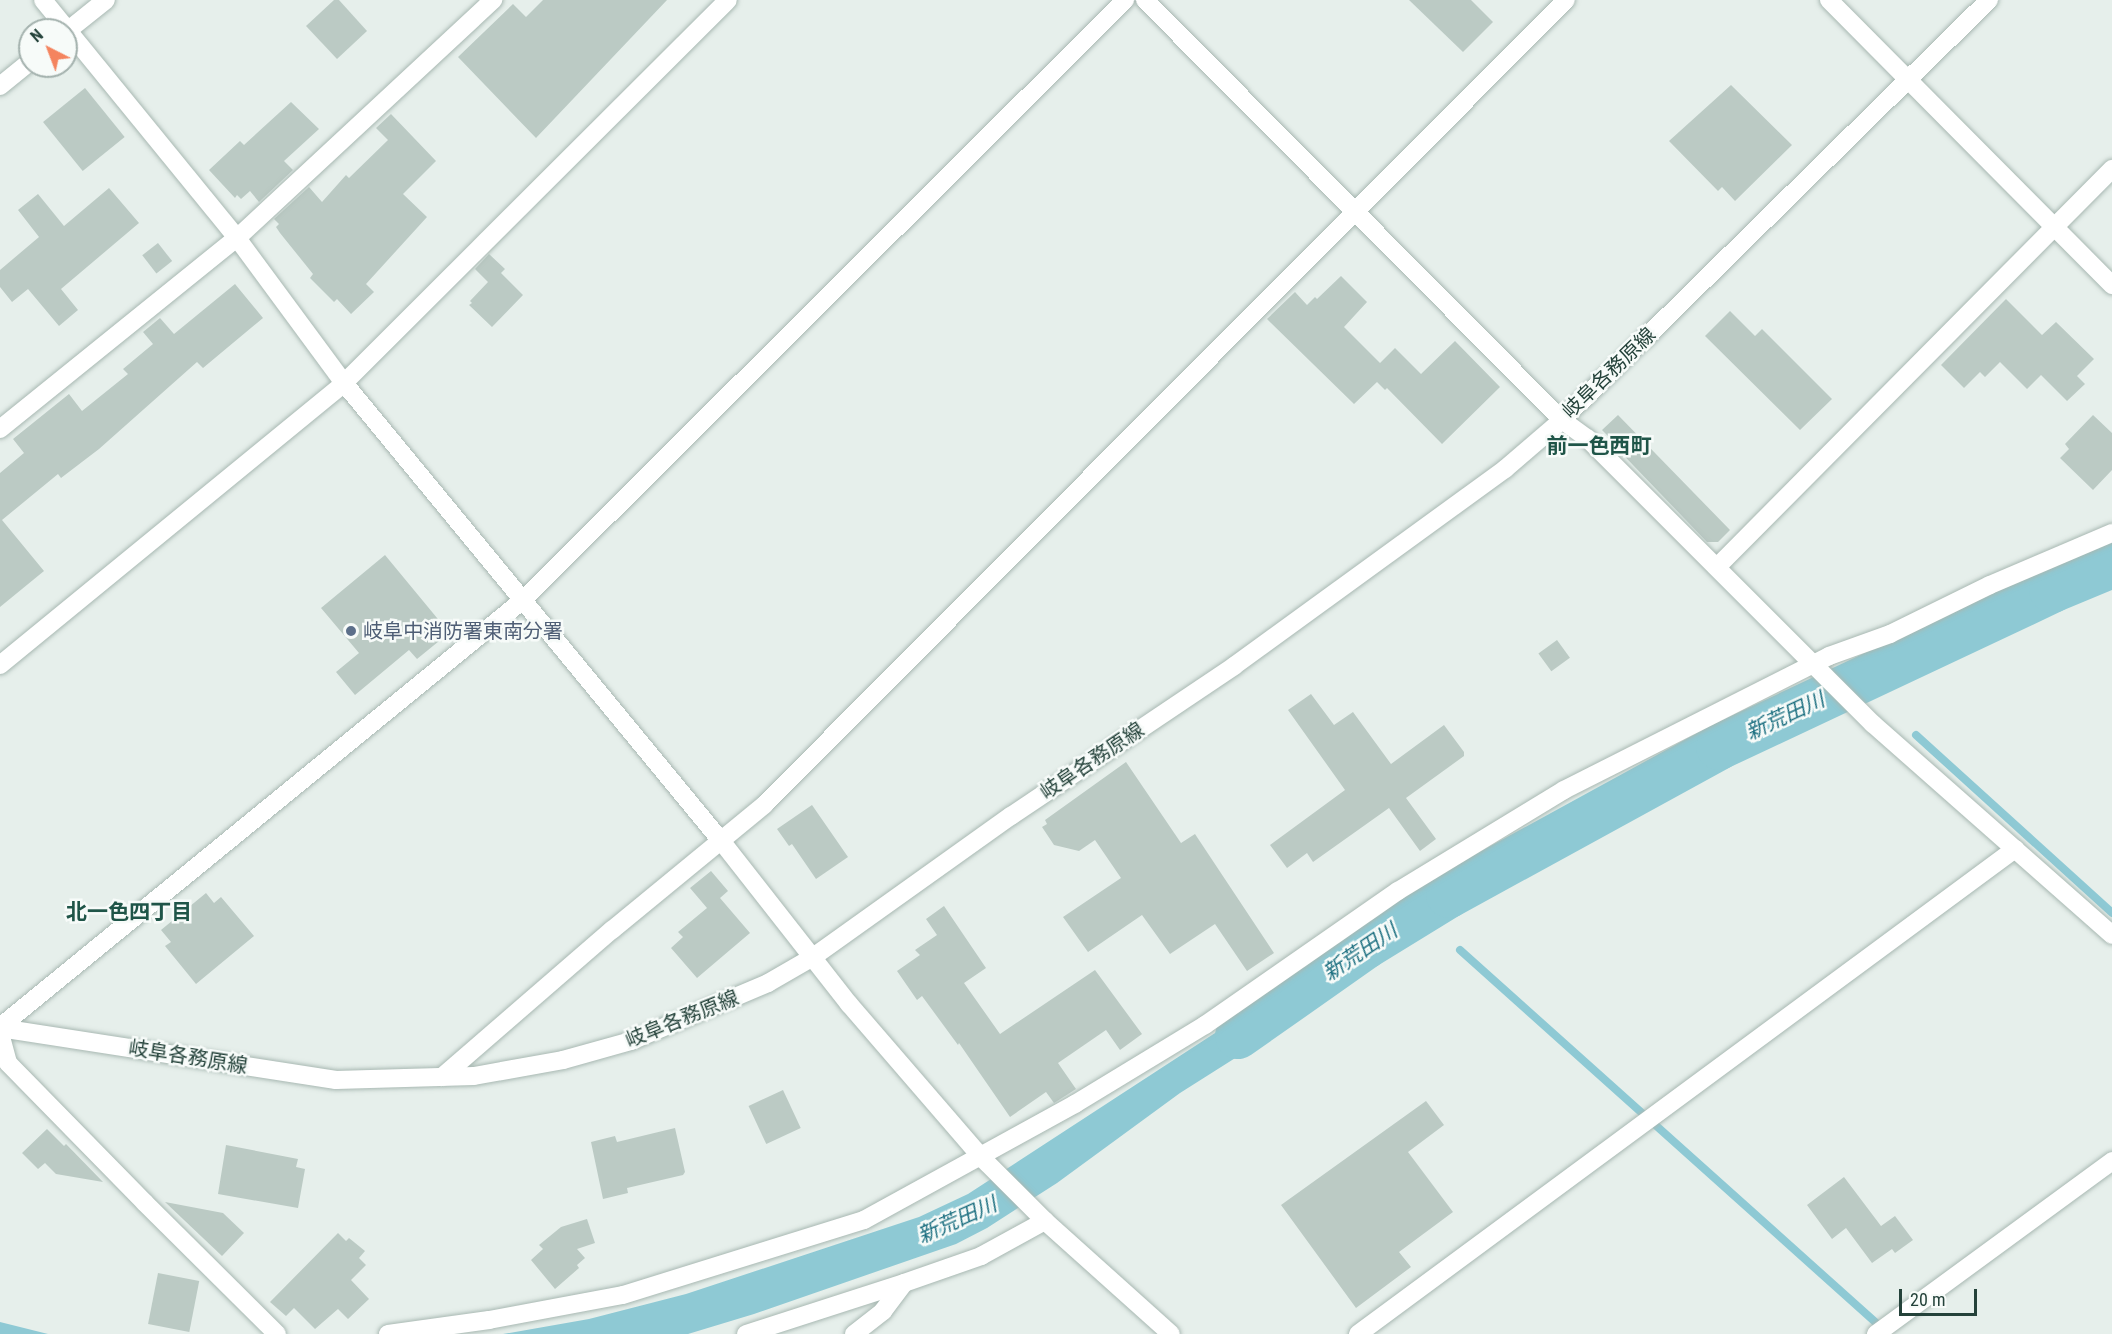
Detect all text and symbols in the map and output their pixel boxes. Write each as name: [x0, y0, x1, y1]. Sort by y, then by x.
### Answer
north arrow: [18, 18, 78, 78]
text: N: [27, 25, 47, 46]
street label: 岐阜各務原線: [1558, 323, 1660, 423]
district label: 前一色西町: [1547, 433, 1651, 459]
place label: 岐阜中消防署東南分署: [363, 619, 563, 643]
marker: 岐阜中消防署東南分署: [344, 624, 358, 638]
water label: 新荒田川: [1742, 687, 1828, 745]
street label: 岐阜各務原線: [1036, 718, 1148, 804]
district label: 北一色四丁目: [66, 899, 192, 925]
water label: 新荒田川: [1318, 918, 1402, 986]
street label: 岐阜各務原線: [622, 985, 742, 1053]
street label: 岐阜各務原線: [127, 1036, 249, 1078]
water label: 新荒田川: [914, 1191, 1000, 1249]
scale bar: [1902, 1277, 1980, 1315]
text: 20 m: [1910, 1289, 1945, 1310]

